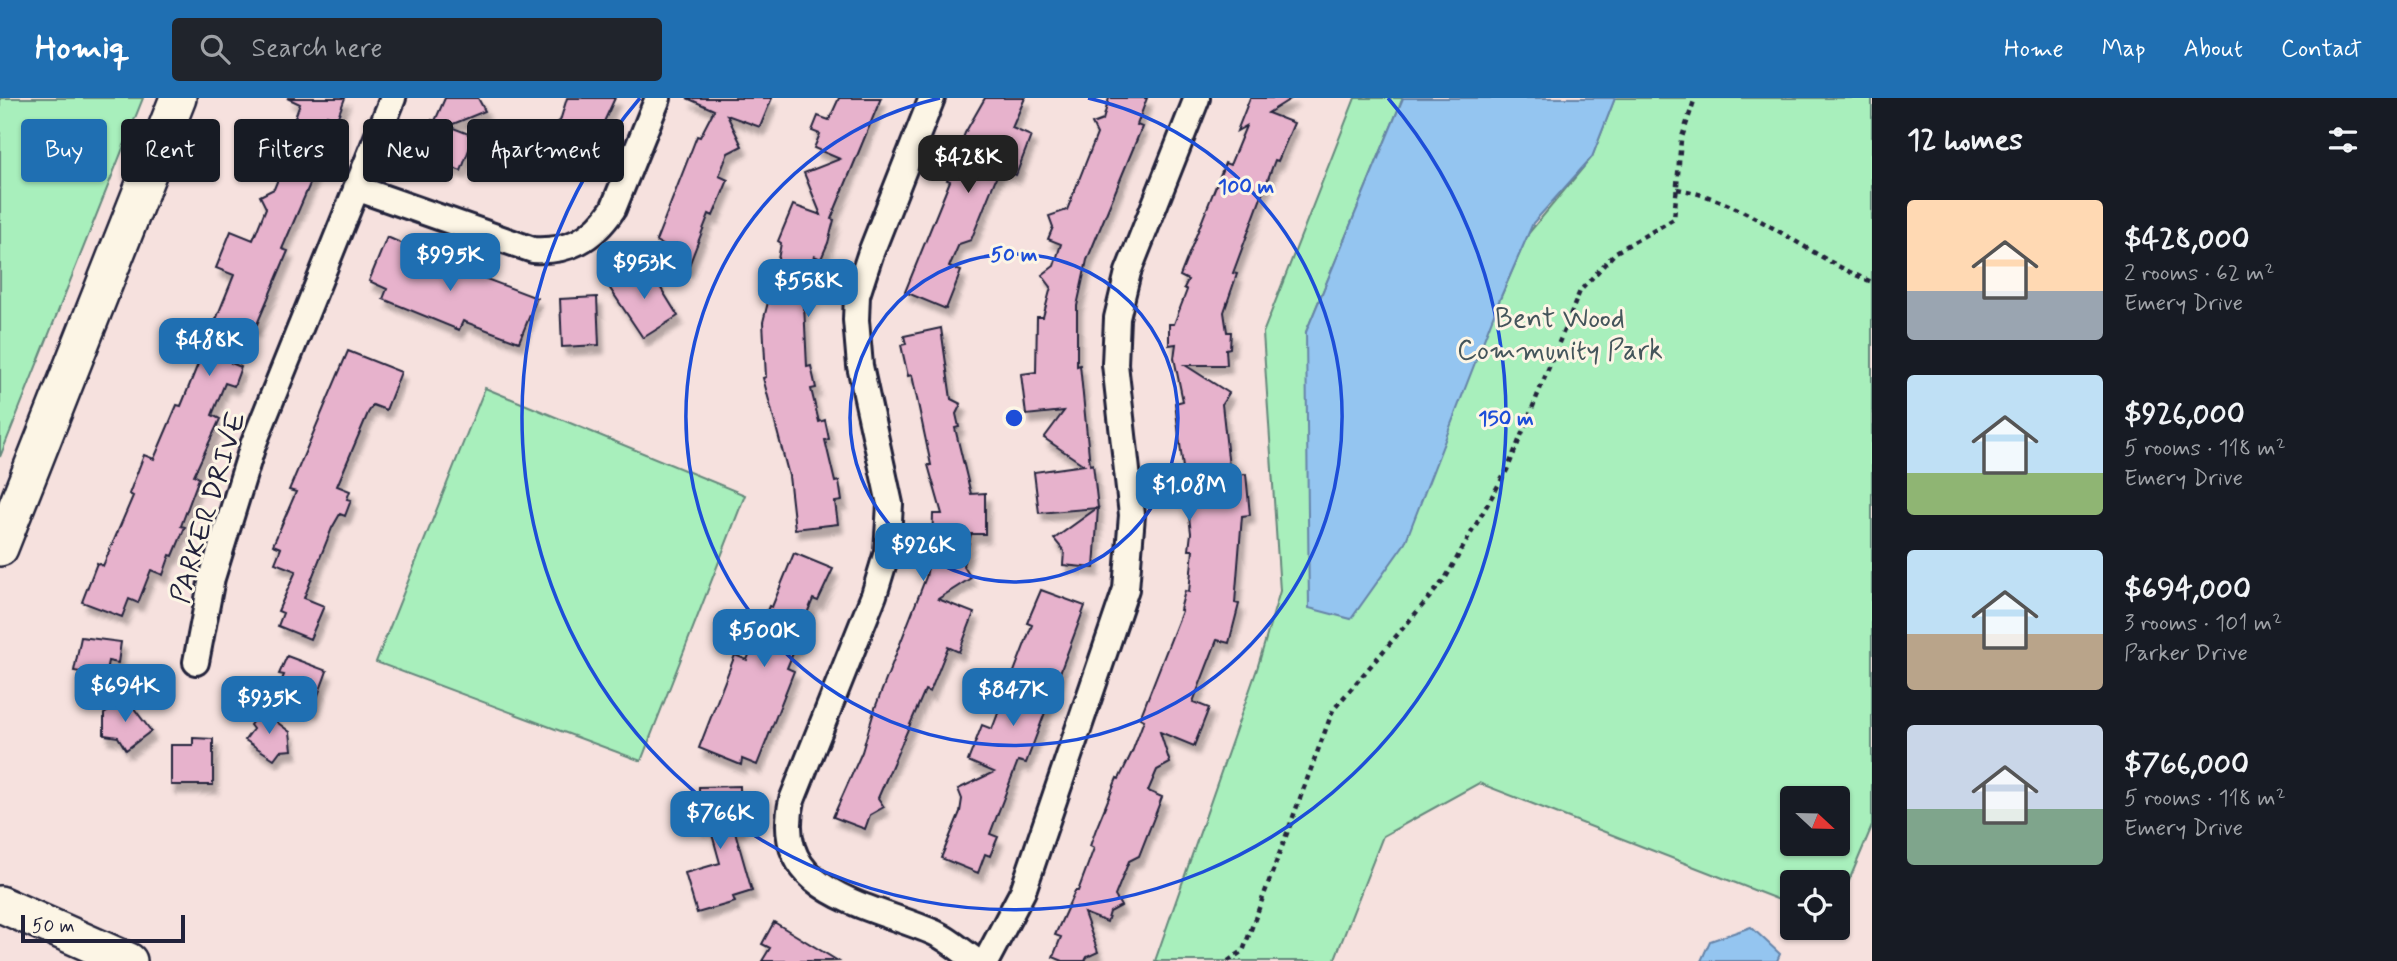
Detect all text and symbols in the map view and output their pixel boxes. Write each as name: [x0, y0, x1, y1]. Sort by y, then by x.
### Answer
search box: [172, 18, 662, 81]
text: Homiq: [35, 27, 130, 71]
icon: search: [196, 30, 234, 68]
text: Search here: [252, 32, 382, 66]
text: Home: [2004, 34, 2064, 65]
text: Map: [2102, 34, 2146, 65]
text: About: [2184, 34, 2243, 65]
text: Contact: [2281, 34, 2362, 65]
chip: Buy: [21, 119, 107, 182]
chip: Rent: [121, 119, 220, 182]
chip: Filters: [234, 119, 349, 182]
chip: New: [363, 119, 453, 182]
chip: Apartment: [467, 119, 624, 182]
text: 12 homes: [1907, 121, 2023, 160]
icon: filters: [2324, 121, 2362, 159]
pin: $428K: [919, 136, 1017, 195]
text: $428K: [934, 143, 1002, 173]
text: 100 m: [1218, 173, 1274, 201]
text: $428,000: [2124, 220, 2250, 259]
icon: home: [1963, 228, 2047, 312]
pin: $995K: [401, 234, 499, 293]
text: $995K: [416, 241, 484, 271]
text: 50 m: [991, 241, 1038, 269]
pin: $953K: [595, 242, 693, 301]
text: $953K: [613, 249, 675, 279]
text: 2 rooms · 62 m²: [2124, 259, 2275, 289]
pin: $558K: [759, 260, 857, 319]
text: $558K: [774, 267, 842, 297]
text: Emery Drive: [2124, 289, 2243, 319]
park label: Bent Wood Community Park: [1457, 301, 1663, 370]
pin: $488K: [160, 318, 258, 378]
text: $488K: [175, 326, 243, 356]
text: $926,000: [2124, 395, 2245, 434]
icon: home: [1963, 403, 2047, 487]
text: 150 m: [1478, 405, 1534, 433]
centre of rings: [1002, 406, 1026, 430]
street label: PARKER DRIVE: [163, 408, 256, 608]
text: 5 rooms · 118 m²: [2124, 434, 2286, 464]
pin: $1.08M: [1132, 464, 1246, 523]
text: Emery Drive: [2124, 464, 2243, 494]
text: $1.08M: [1152, 471, 1226, 501]
pin: $926K: [874, 524, 972, 583]
text: $926K: [891, 531, 955, 561]
text: $694,000: [2124, 570, 2251, 609]
icon: home: [1963, 578, 2047, 662]
text: 3 rooms · 101 m²: [2124, 609, 2282, 639]
pin: $500K: [715, 610, 813, 669]
text: $500K: [729, 617, 799, 647]
text: Parker Drive: [2124, 639, 2248, 669]
pin: $694K: [76, 664, 174, 724]
pin: $847K: [964, 668, 1062, 728]
text: $694K: [91, 672, 159, 702]
pin: $935K: [220, 676, 318, 736]
text: $847K: [978, 676, 1048, 706]
text: $935K: [237, 684, 301, 714]
text: $766,000: [2124, 745, 2249, 784]
icon: home: [1963, 753, 2047, 837]
text: 5 rooms · 118 m²: [2124, 784, 2286, 814]
north arrow: [1780, 786, 1850, 856]
map controls: [1780, 786, 1850, 940]
pin: $766K: [671, 792, 769, 851]
text: $766K: [686, 799, 754, 829]
text: Emery Drive: [2124, 814, 2243, 844]
button: locate: [1780, 870, 1850, 940]
scale bar: [21, 912, 186, 944]
text: 50 m: [32, 914, 75, 939]

